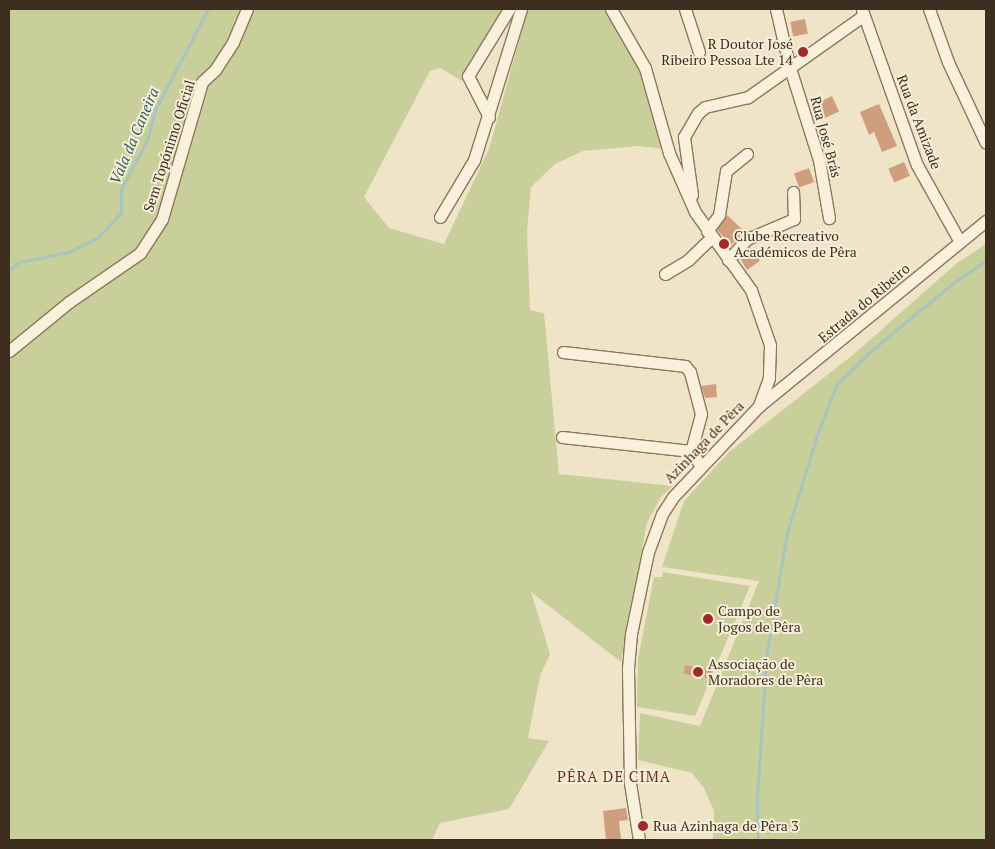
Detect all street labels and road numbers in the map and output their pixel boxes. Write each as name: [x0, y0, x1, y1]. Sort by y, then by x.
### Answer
street label: Rua da Amizade: [893, 72, 945, 172]
street label: Sem Topónimo Oficial: [140, 78, 198, 214]
street label: Rua José Brás: [807, 94, 845, 180]
street label: Estrada do Ribeiro: [815, 260, 913, 346]
street label: Azinhaga de Pêra: [661, 397, 747, 487]

